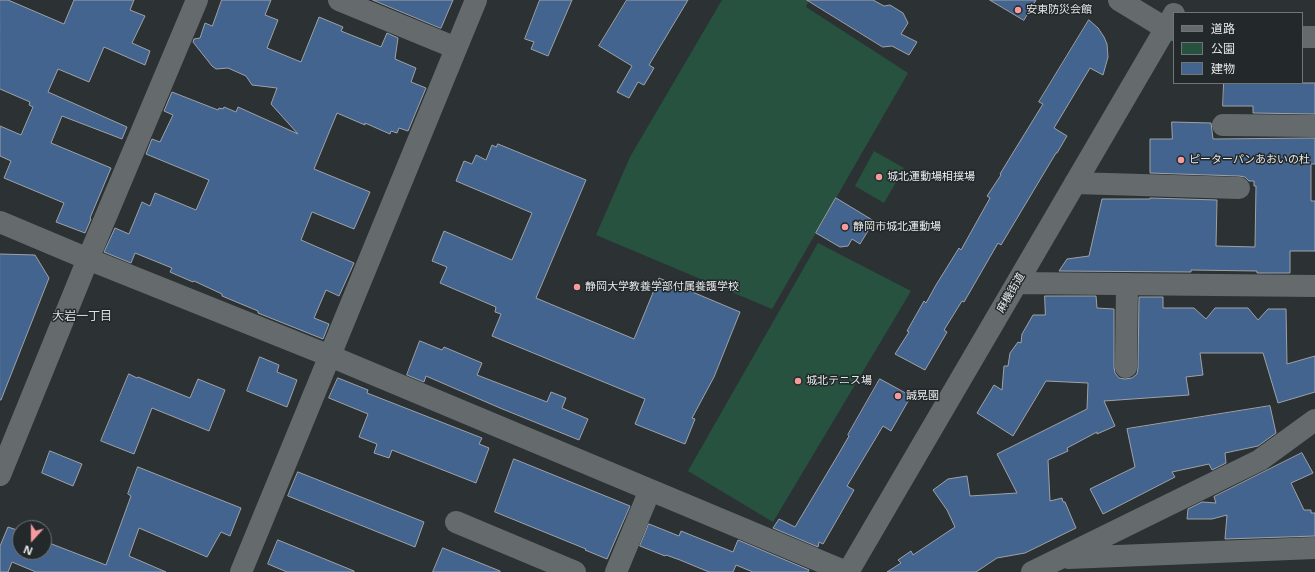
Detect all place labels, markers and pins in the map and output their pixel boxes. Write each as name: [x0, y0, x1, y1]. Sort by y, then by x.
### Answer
place label: 安東防災会館: [1026, 3, 1092, 17]
marker: 安東防災会館: [1013, 5, 1023, 15]
place label: ピーターパンあおいの杜: [1189, 153, 1310, 167]
marker: ピーターパンあおいの杜: [1176, 155, 1186, 165]
place label: 城北運動場相撲場: [887, 170, 975, 184]
marker: 城北運動場相撲場: [874, 172, 884, 182]
place label: 静岡市城北運動場: [853, 220, 941, 234]
marker: 静岡市城北運動場: [840, 222, 850, 232]
place label: 静岡大学教養学部付属養護学校: [585, 280, 739, 294]
marker: 静岡大学教養学部付属養護学校: [572, 282, 582, 292]
place label: 城北テニス場: [806, 374, 872, 388]
marker: 城北テニス場: [793, 376, 803, 386]
place label: 誠晃園: [906, 389, 939, 403]
marker: 誠晃園: [893, 391, 903, 401]

